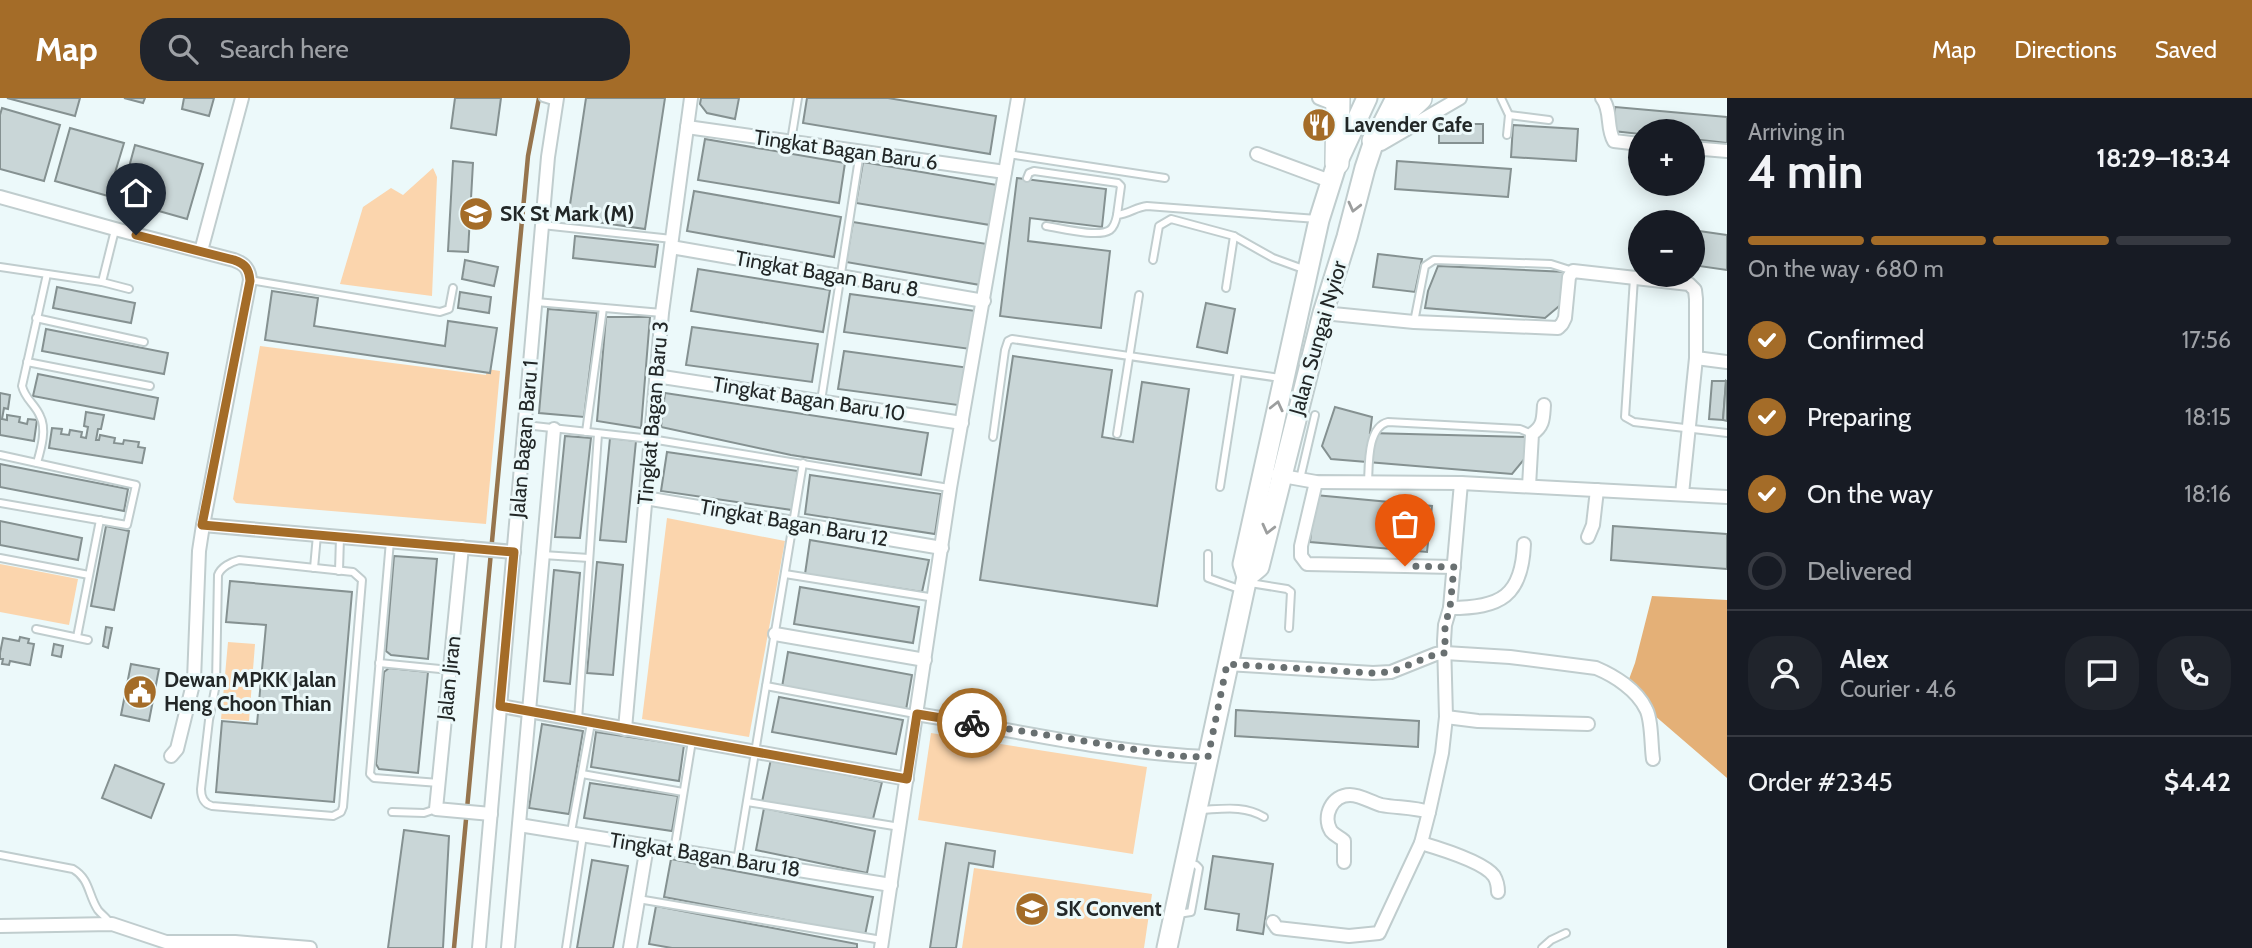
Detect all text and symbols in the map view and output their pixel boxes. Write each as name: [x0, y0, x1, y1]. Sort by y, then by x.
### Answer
search box: [140, 18, 630, 81]
text: Map: [35, 29, 98, 69]
icon: search: [164, 30, 202, 68]
text: Search here: [220, 33, 349, 65]
text: Map: [1932, 35, 1976, 64]
text: Directions: [2014, 35, 2117, 64]
text: Saved: [2155, 35, 2217, 64]
restaurant icon: Lavender Cafe: [1300, 106, 1338, 144]
place label: Lavender Cafe: [1344, 112, 1473, 137]
text: Arriving in: [1748, 118, 1845, 146]
map controls: [1628, 119, 1705, 287]
button: +: [1628, 119, 1705, 196]
street label: Tingkat Bagan Baru 6: [753, 124, 940, 175]
text: 18:29–18:34: [2096, 142, 2231, 174]
text: 4 min: [1748, 144, 1863, 200]
pin: [106, 163, 166, 235]
icon: home: [117, 174, 155, 212]
school or university icon: SK St Mark (M): [457, 195, 495, 233]
place label: SK St Mark (M): [500, 201, 634, 226]
one-way arrow: [1348, 201, 1363, 213]
button: −: [1628, 210, 1705, 287]
street label: Tingkat Bagan Baru 8: [733, 245, 921, 302]
text: On the way · 680 m: [1748, 255, 1944, 283]
street label: Jalan Sungai Nyior: [1283, 258, 1352, 419]
street label: Tingkat Bagan Baru 3: [632, 320, 673, 506]
icon: check: [1748, 321, 1786, 359]
text: Confirmed: [1807, 324, 1924, 356]
text: 17:56: [2182, 326, 2231, 354]
street label: Jalan Bagan Baru 1: [504, 359, 543, 520]
street label: Tingkat Bagan Baru 10: [711, 371, 907, 426]
icon: check: [1748, 398, 1786, 436]
one-way arrow: [1269, 400, 1283, 412]
text: Preparing: [1807, 401, 1911, 433]
text: 18:15: [2185, 403, 2231, 431]
icon: check: [1748, 475, 1786, 513]
text: On the way: [1807, 478, 1933, 510]
text: 18:16: [2184, 480, 2231, 508]
street label: Tingkat Bagan Baru 12: [698, 494, 890, 551]
pin: [1375, 494, 1435, 566]
icon: bag: [1386, 505, 1424, 543]
one-way arrow: [1262, 523, 1276, 535]
text: Delivered: [1807, 555, 1912, 587]
street label: Jalan Jiran: [432, 635, 465, 722]
button: person: [1748, 636, 1822, 710]
button: chat: [2065, 636, 2139, 710]
button: phone: [2157, 636, 2231, 710]
text: Alex: [1840, 643, 1889, 675]
place label: Dewan MPKK Jalan Heng Choon Thian: [164, 667, 336, 716]
public building icon: Dewan MPKK Jalan Heng Choon Thian: [121, 673, 159, 711]
text: Courier · 4.6: [1840, 675, 1956, 703]
courier: [937, 688, 1007, 758]
icon: bike: [953, 704, 991, 742]
text: Order #2345: [1748, 766, 1893, 798]
text: $4.42: [2164, 766, 2231, 798]
street label: Tingkat Bagan Baru 18: [608, 827, 802, 882]
school or university icon: SK Convent: [1013, 890, 1051, 928]
place label: SK Convent: [1056, 896, 1162, 921]

